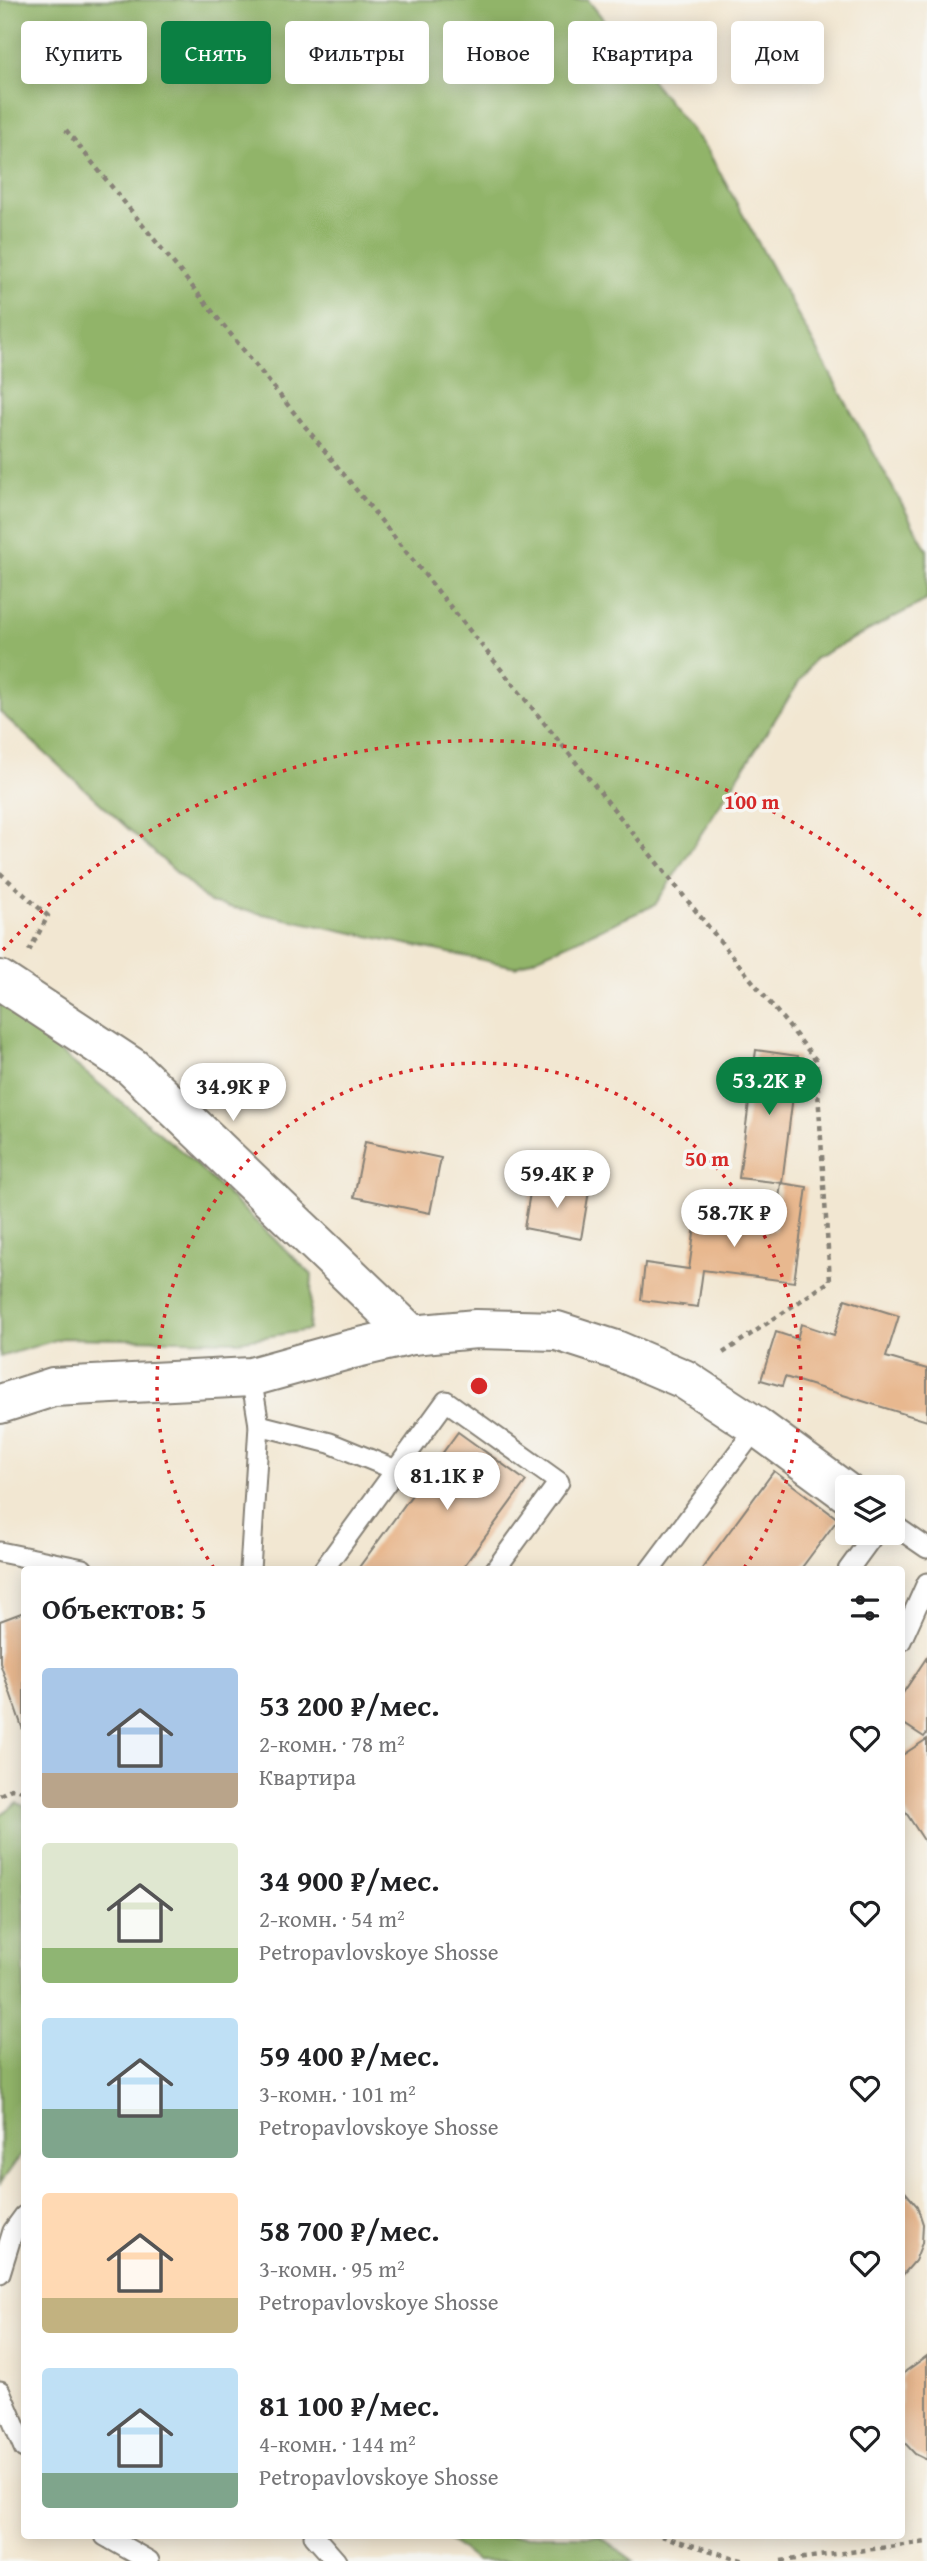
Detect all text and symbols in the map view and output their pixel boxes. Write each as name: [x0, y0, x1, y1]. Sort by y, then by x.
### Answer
chip: Купить: [21, 21, 147, 84]
chip: Снять: [161, 21, 271, 84]
chip: Фильтры: [285, 21, 429, 84]
chip: Новое: [443, 21, 554, 84]
chip: Квартира: [568, 21, 717, 84]
chip: Дом: [731, 21, 824, 84]
text: 100 m: [724, 786, 780, 817]
pin: 53.2K ₽: [704, 1058, 834, 1117]
text: 53.2K ₽: [732, 1063, 806, 1096]
pin: 34.9K ₽: [168, 1064, 298, 1123]
text: 34.9K ₽: [196, 1069, 270, 1102]
text: 50 m: [685, 1143, 729, 1174]
pin: 59.4K ₽: [492, 1150, 622, 1210]
text: 59.4K ₽: [520, 1156, 594, 1189]
pin: 58.7K ₽: [669, 1190, 799, 1249]
text: 58.7K ₽: [697, 1195, 771, 1228]
centre of rings: [467, 1374, 491, 1398]
pin: 81.1K ₽: [382, 1452, 512, 1512]
text: 81.1K ₽: [410, 1458, 484, 1491]
map controls: [835, 1475, 905, 1545]
button: layers: [835, 1475, 905, 1545]
text: Объектов: 5: [42, 1586, 206, 1630]
icon: filters: [846, 1589, 884, 1627]
text: 53 200 ₽/мес.: [259, 1683, 440, 1727]
icon: home: [98, 1696, 182, 1780]
icon: heart: [846, 1719, 884, 1757]
text: 2-комн. · 78 m²: [259, 1727, 405, 1760]
text: Квартира: [259, 1760, 356, 1793]
text: 34 900 ₽/мес.: [259, 1858, 440, 1902]
icon: home: [98, 1871, 182, 1955]
icon: heart: [846, 1894, 884, 1932]
text: 2-комн. · 54 m²: [259, 1902, 405, 1935]
text: Petropavlovskoye Shosse: [259, 1935, 499, 1968]
text: 59 400 ₽/мес.: [259, 2033, 440, 2077]
icon: home: [98, 2046, 182, 2130]
icon: heart: [846, 2069, 884, 2107]
text: 3-комн. · 101 m²: [259, 2077, 416, 2110]
text: Petropavlovskoye Shosse: [259, 2110, 499, 2143]
text: 58 700 ₽/мес.: [259, 2208, 440, 2252]
icon: home: [98, 2221, 182, 2305]
icon: heart: [846, 2244, 884, 2282]
text: 3-комн. · 95 m²: [259, 2252, 405, 2285]
text: Petropavlovskoye Shosse: [259, 2285, 499, 2318]
text: 81 100 ₽/мес.: [259, 2383, 440, 2427]
icon: home: [98, 2396, 182, 2480]
icon: heart: [846, 2419, 884, 2457]
text: 4-комн. · 144 m²: [259, 2427, 416, 2460]
text: Petropavlovskoye Shosse: [259, 2460, 499, 2493]

